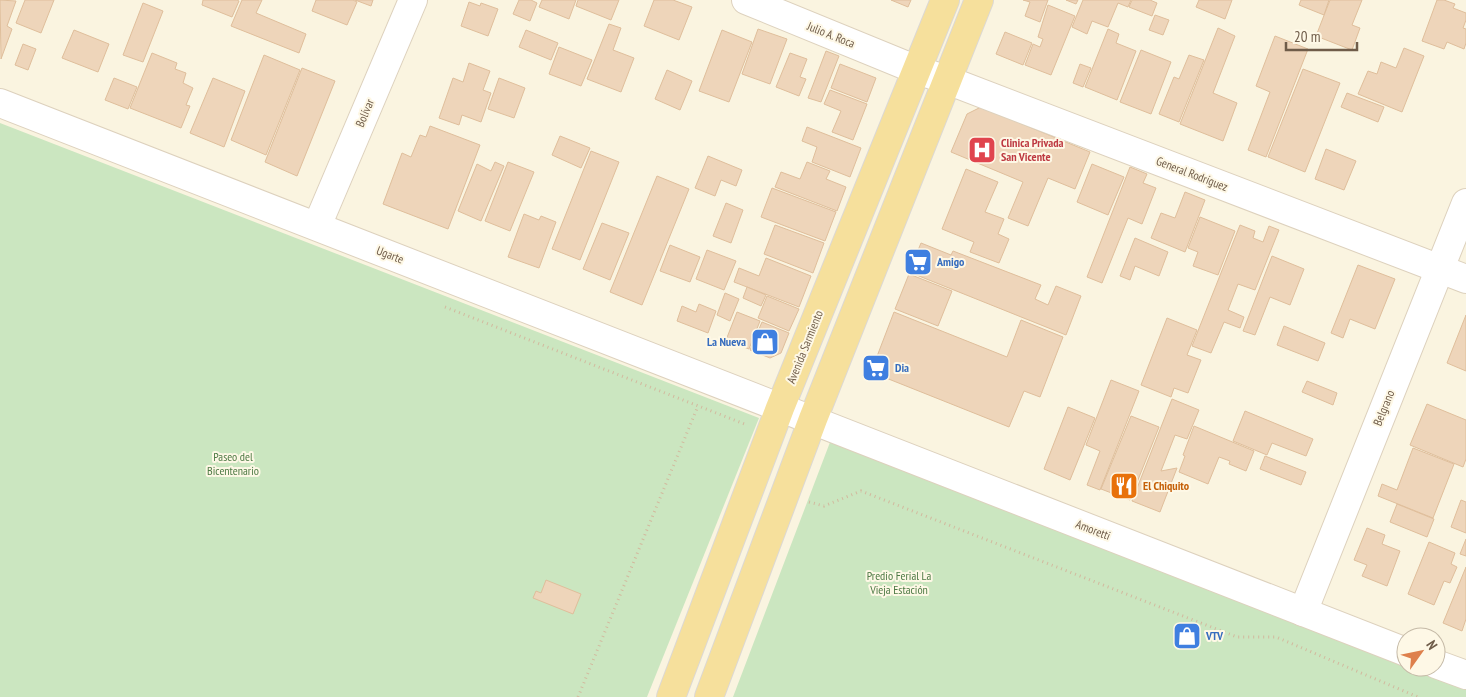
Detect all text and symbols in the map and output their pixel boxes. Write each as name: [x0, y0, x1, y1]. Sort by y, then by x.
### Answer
street label: Julio A. Roca: [804, 18, 857, 51]
scale bar: [1286, 20, 1357, 52]
text: 20 m: [1294, 27, 1320, 46]
street label: Bolívar: [352, 96, 377, 129]
hospital icon: Clinica Privada San Vicente: [967, 135, 997, 165]
place label: Clinica Privada San Vicente: [1001, 135, 1064, 164]
street label: General Rodríguez: [1154, 153, 1230, 194]
street label: Ugarte: [374, 243, 406, 267]
supermarket icon: Amigo: [903, 247, 933, 277]
place label: Amigo: [936, 254, 965, 269]
street label: Avenida Sarmiento: [783, 308, 826, 386]
shop icon: La Nueva: [750, 327, 780, 357]
place label: La Nueva: [707, 334, 746, 349]
supermarket icon: Dia: [861, 353, 891, 383]
place label: Dia: [895, 360, 909, 375]
street label: Belgrano: [1370, 388, 1397, 428]
park label: Paseo del Bicentenario: [207, 449, 259, 478]
restaurant icon: El Chiquito: [1109, 471, 1139, 501]
place label: El Chiquito: [1143, 478, 1190, 493]
street label: Amoretti: [1074, 516, 1113, 543]
park label: Predio Ferial La Vieja Estación: [867, 568, 931, 597]
shop icon: VTV: [1172, 621, 1202, 651]
north arrow: [1396, 627, 1446, 677]
place label: VTV: [1205, 628, 1224, 643]
text: N: [1422, 637, 1442, 653]

